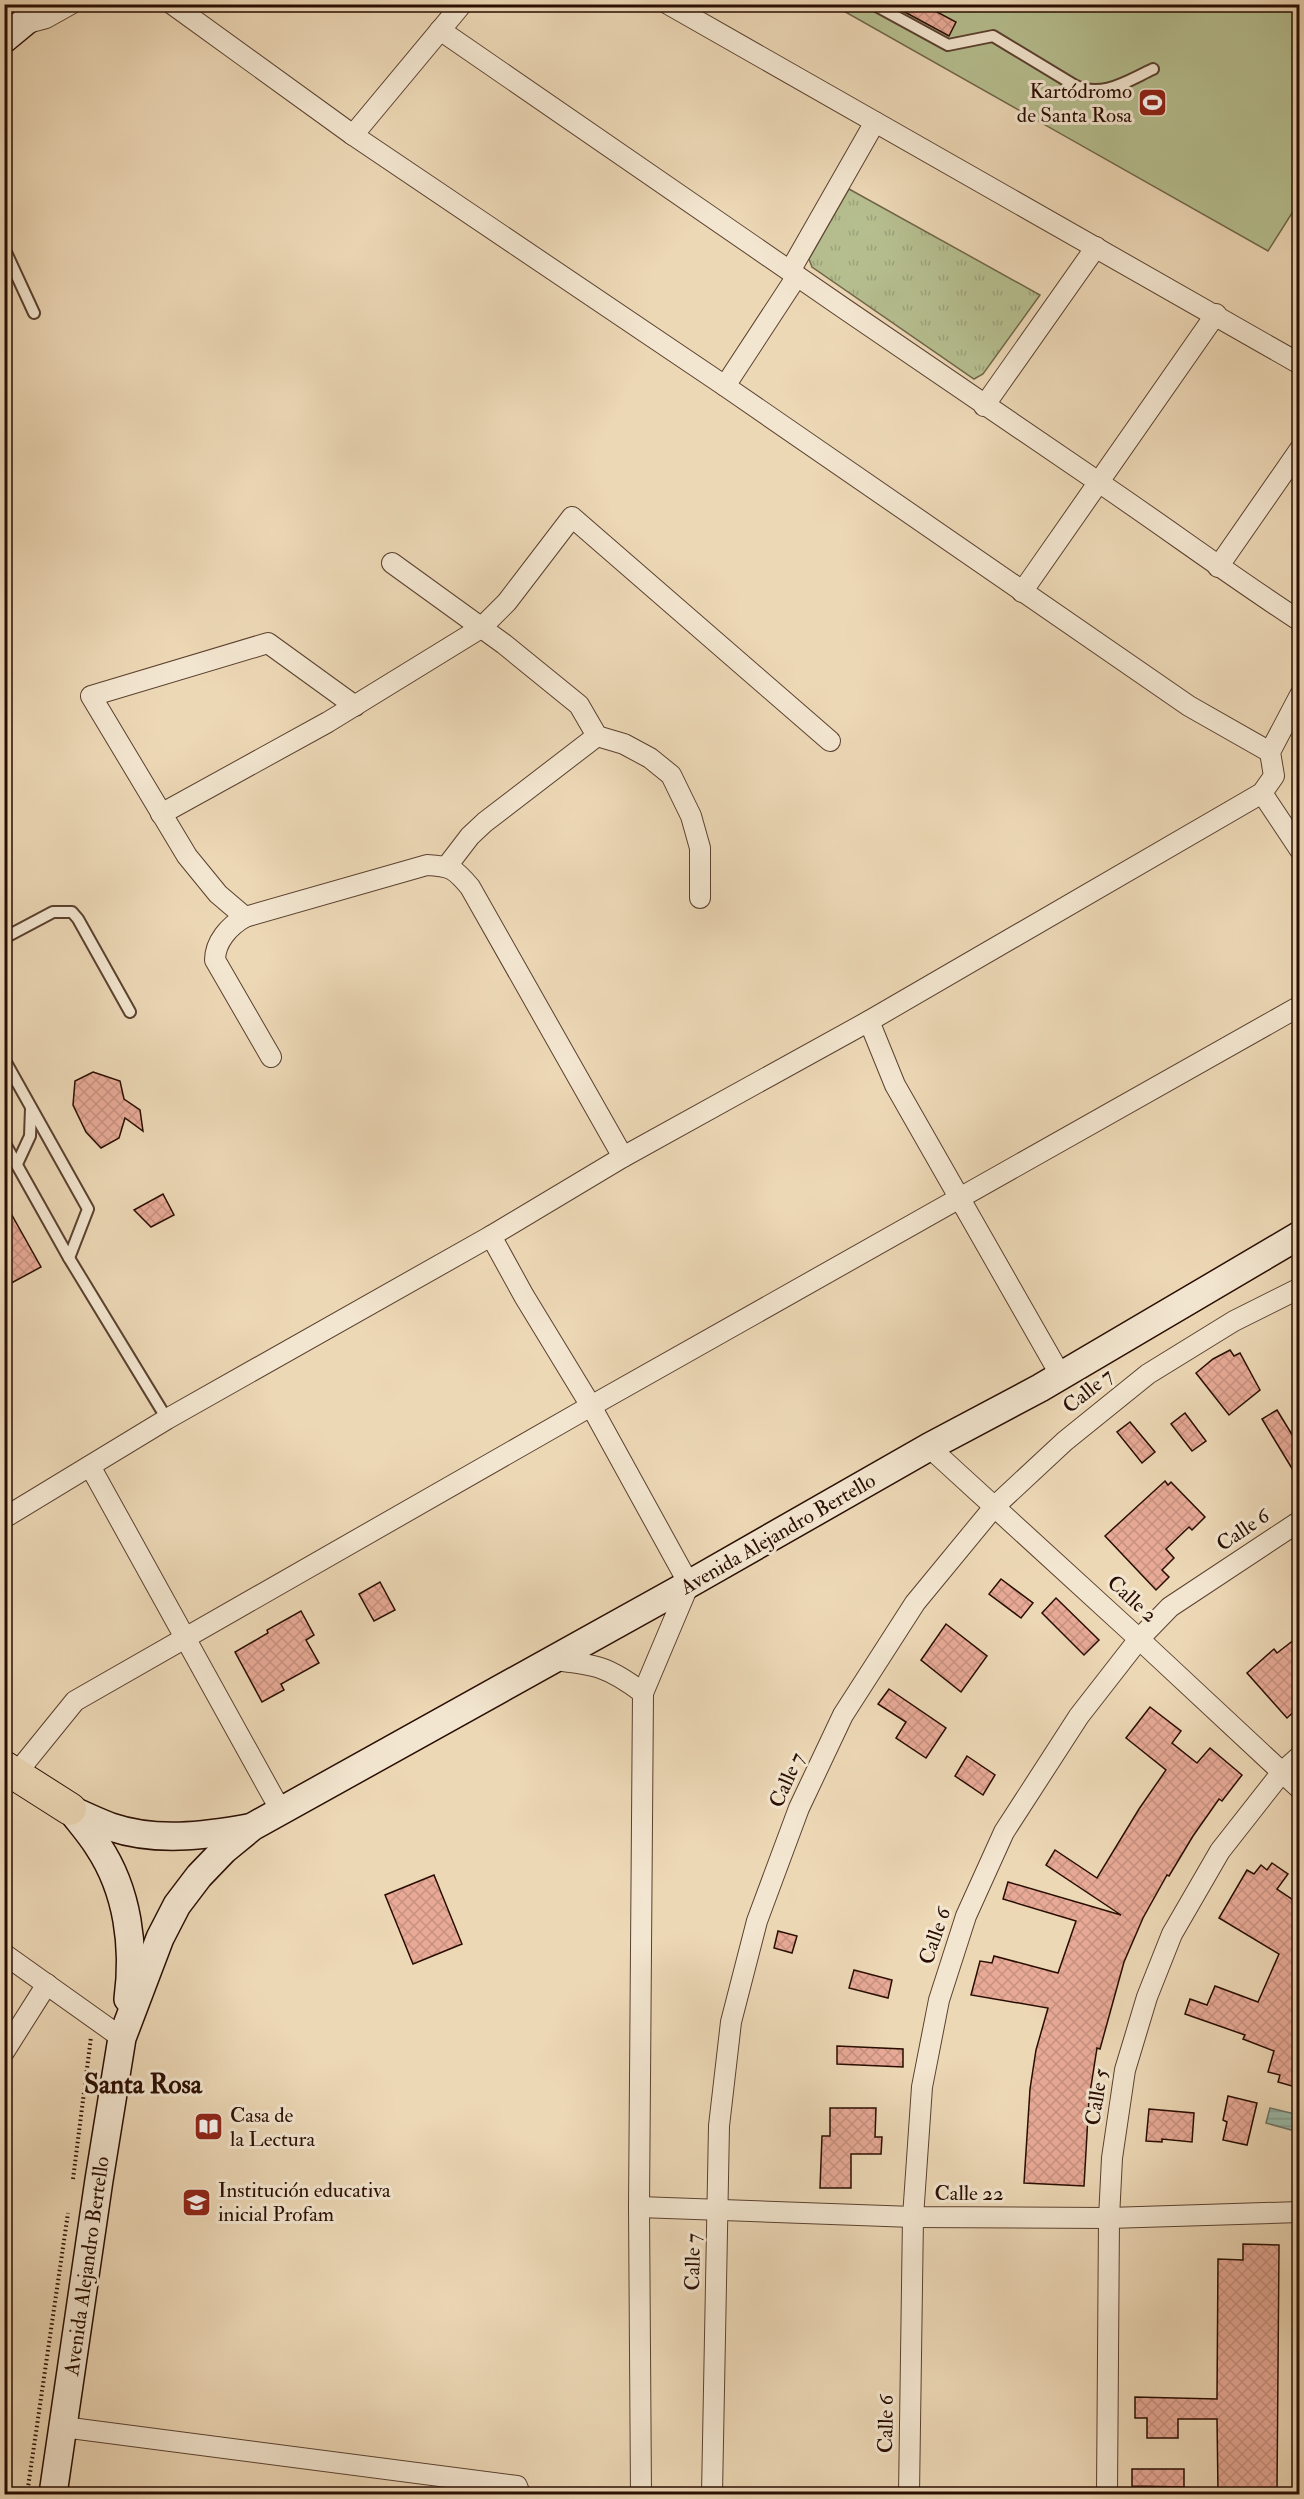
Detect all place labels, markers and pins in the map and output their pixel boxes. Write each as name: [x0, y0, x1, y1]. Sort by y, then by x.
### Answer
place label: Kartódromo de Santa Rosa: [1017, 78, 1132, 129]
sports icon: Kartódromo de Santa Rosa: [1137, 87, 1169, 119]
place label: Casa de la Lectura: [230, 2102, 315, 2153]
library icon: Casa de la Lectura: [193, 2111, 225, 2143]
place label: Institución educativa inicial Profam: [218, 2177, 391, 2228]
school or university icon: Institución educativa inicial Profam: [181, 2186, 213, 2218]

